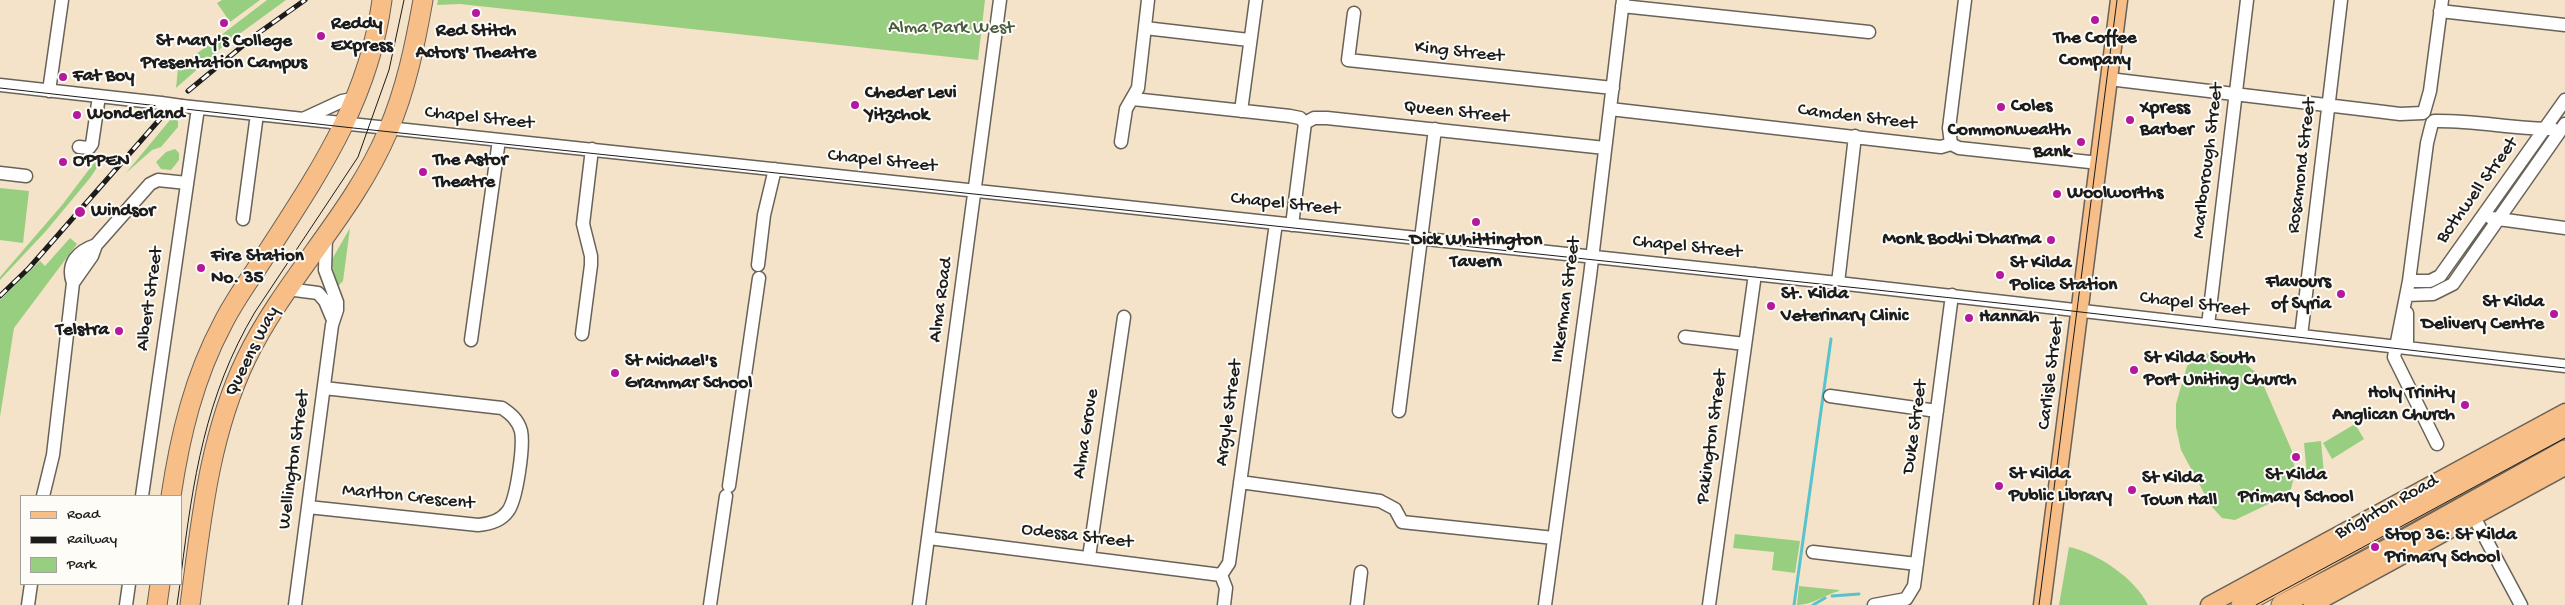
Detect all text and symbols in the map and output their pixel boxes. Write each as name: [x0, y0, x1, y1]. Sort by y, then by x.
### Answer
marker: Red Stitch Actors' Theatre: [470, 7, 482, 19]
place label: Reddy Express: [331, 14, 393, 58]
marker: The Coffee Company: [2089, 14, 2101, 26]
marker: St Mary's College Presentation Campus: [218, 17, 230, 29]
park label: Alma Park West: [888, 18, 1014, 40]
place label: Red Stitch Actors' Theatre: [416, 21, 536, 65]
place label: The Coffee Company: [2053, 28, 2137, 72]
marker: Reddy Express: [315, 30, 327, 42]
place label: St Mary's College Presentation Campus: [141, 31, 307, 75]
street label: King Street: [1413, 37, 1505, 69]
place label: Fat Boy: [73, 66, 134, 88]
marker: Fat Boy: [57, 71, 69, 83]
street label: Marlborough Street: [2188, 82, 2230, 240]
place label: Cheder Levi Yitzchok: [865, 83, 957, 127]
street label: Queen Street: [1402, 96, 1510, 130]
place label: Coles: [2011, 96, 2052, 118]
street label: Rosamond Street: [2283, 97, 2323, 235]
place label: Xpress Barber: [2140, 98, 2194, 142]
marker: Cheder Levi Yitzchok: [849, 99, 861, 111]
street label: Camden Street: [1796, 99, 1918, 137]
marker: Coles: [1995, 101, 2007, 113]
street label: Chapel Street: [423, 102, 535, 136]
place label: Wonderland: [87, 104, 185, 126]
marker: Wonderland: [71, 109, 83, 121]
marker: Xpress Barber: [2124, 114, 2136, 126]
place label: Commonwealth Bank: [1948, 120, 2071, 164]
street label: Bothwell Street: [2432, 133, 2524, 249]
marker: Commonwealth Bank: [2075, 136, 2087, 148]
street label: Chapel Street: [826, 145, 938, 179]
place label: The Astor Theatre: [433, 150, 507, 194]
place label: OPPEN: [73, 151, 130, 173]
marker: OPPEN: [57, 156, 69, 168]
marker: The Astor Theatre: [417, 166, 429, 178]
place label: Woolworths: [2067, 183, 2163, 205]
street label: Chapel Street: [1229, 188, 1341, 222]
marker: Woolworths: [2051, 188, 2063, 200]
place label: Windsor: [91, 201, 155, 223]
marker: Windsor: [73, 205, 87, 219]
marker: Dick Whittington Tavern: [1470, 216, 1482, 228]
place label: Monk Bodhi Dharma: [1883, 229, 2041, 251]
place label: Dick Whittington Tavern: [1410, 230, 1542, 274]
street label: Chapel Street: [1631, 231, 1743, 265]
marker: Monk Bodhi Dharma: [2045, 234, 2057, 246]
street label: Inkerman Street: [1547, 236, 1587, 364]
street label: Albert Street: [132, 245, 170, 353]
place label: Fire Station No. 35: [211, 246, 304, 290]
place label: St Kilda Police Station: [2010, 253, 2117, 297]
street label: Alma Road: [925, 256, 959, 344]
marker: Fire Station No. 35: [195, 262, 207, 274]
marker: St Kilda Police Station: [1994, 269, 2006, 281]
place label: Flavours of Syria: [2266, 272, 2331, 316]
place label: St. Kilda Veterinary Clinic: [1781, 284, 1908, 328]
street label: Chapel Street: [2138, 287, 2250, 323]
marker: Flavours of Syria: [2335, 288, 2347, 300]
place label: St Kilda Delivery Centre: [2421, 292, 2544, 336]
marker: St. Kilda Veterinary Clinic: [1765, 300, 1777, 312]
street label: Queens Way: [221, 303, 285, 401]
place label: Hannah: [1979, 307, 2039, 329]
marker: St Kilda Delivery Centre: [2548, 308, 2560, 320]
marker: Hannah: [1963, 312, 1975, 324]
street label: Carlisle Street: [2034, 317, 2070, 431]
place label: Telstra: [56, 320, 109, 342]
marker: Telstra: [113, 325, 125, 337]
place label: St Kilda South Port Uniting Church: [2144, 348, 2296, 392]
place label: St Michael's Grammar School: [625, 351, 752, 395]
street label: Argyle Street: [1211, 358, 1249, 468]
marker: St Kilda South Port Uniting Church: [2128, 364, 2140, 376]
marker: St Michael's Grammar School: [609, 367, 621, 379]
street label: Pakington Street: [1692, 368, 1734, 506]
street label: Duke Street: [1898, 379, 1934, 475]
place label: Holy Trinity Anglican Church: [2332, 383, 2455, 427]
street label: Alma Grove: [1069, 387, 1105, 481]
street label: Wellington Street: [274, 389, 316, 531]
marker: Holy Trinity Anglican Church: [2459, 399, 2471, 411]
marker: St Kilda Primary School: [2290, 451, 2302, 463]
place label: St Kilda Public Library: [2009, 464, 2112, 508]
place label: St Kilda Primary School: [2238, 465, 2354, 509]
place label: St Kilda Town Hall: [2142, 468, 2217, 512]
street label: Brighton Road: [2332, 470, 2442, 546]
street label: Marlton Crescent: [341, 480, 475, 516]
marker: St Kilda Public Library: [1993, 480, 2005, 492]
marker: St Kilda Town Hall: [2126, 484, 2138, 496]
legend: [20, 495, 182, 585]
text: Road: [67, 506, 100, 524]
street label: Odessa Street: [1020, 519, 1134, 555]
place label: Stop 36: St Kilda Primary School: [2385, 525, 2517, 569]
text: Railway: [67, 531, 117, 549]
marker: Stop 36: St Kilda Primary School: [2369, 541, 2381, 553]
text: Park: [67, 556, 96, 574]

